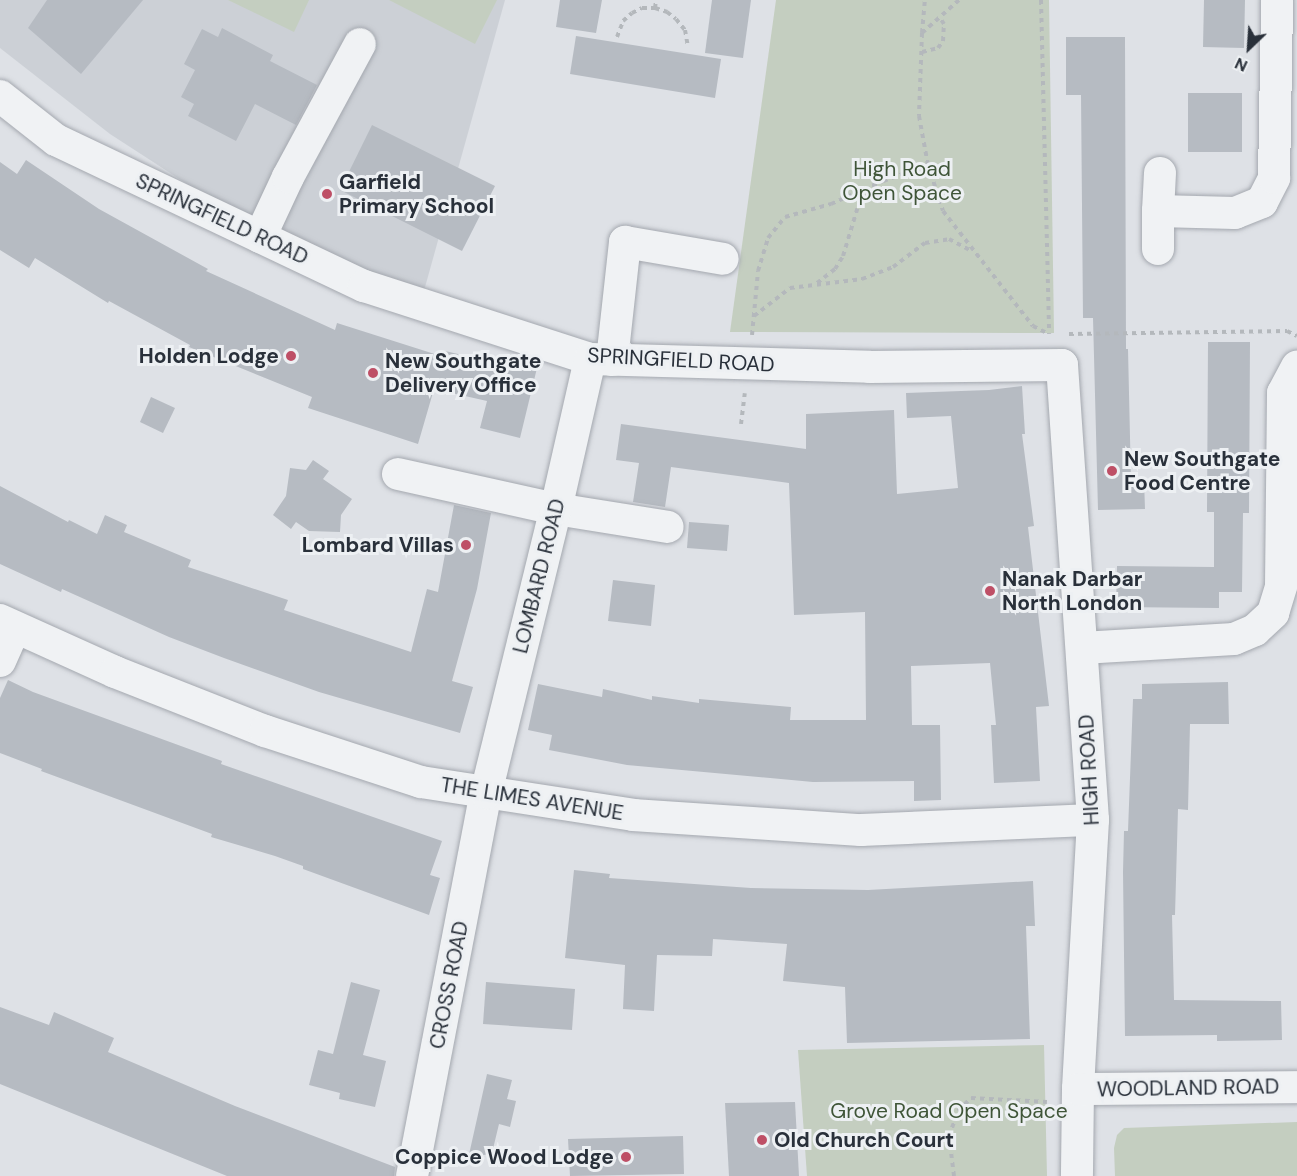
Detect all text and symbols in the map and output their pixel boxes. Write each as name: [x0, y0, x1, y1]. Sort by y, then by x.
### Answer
north arrow: [1219, 18, 1279, 78]
text: N: [1231, 53, 1251, 77]
park label: High Road Open Space: [842, 156, 962, 206]
street label: SPRINGFIELD ROAD: [132, 168, 312, 270]
place label: Garfield Primary School: [339, 169, 494, 219]
marker: Garfield Primary School: [320, 187, 334, 201]
place label: Holden Lodge: [139, 343, 279, 369]
street label: SPRINGFIELD ROAD: [587, 343, 775, 377]
place label: New Southgate Delivery Office: [385, 348, 541, 398]
marker: Holden Lodge: [284, 349, 298, 363]
marker: New Southgate Delivery Office: [366, 366, 380, 380]
place label: New Southgate Food Centre: [1124, 446, 1280, 496]
marker: New Southgate Food Centre: [1105, 464, 1119, 478]
street label: LOMBARD ROAD: [508, 496, 570, 656]
place label: Lombard Villas: [302, 532, 454, 558]
marker: Lombard Villas: [459, 538, 473, 552]
place label: Nanak Darbar North London: [1002, 566, 1142, 616]
marker: Nanak Darbar North London: [983, 584, 997, 598]
street label: HIGH ROAD: [1074, 714, 1104, 826]
street label: THE LIMES AVENUE: [439, 772, 625, 826]
street label: CROSS ROAD: [424, 919, 474, 1051]
street label: WOODLAND ROAD: [1097, 1074, 1279, 1102]
park label: Grove Road Open Space: [830, 1098, 1068, 1124]
place label: Old Church Court: [774, 1127, 954, 1153]
marker: Old Church Court: [755, 1133, 769, 1147]
place label: Coppice Wood Lodge: [395, 1144, 614, 1170]
marker: Coppice Wood Lodge: [619, 1150, 633, 1164]

